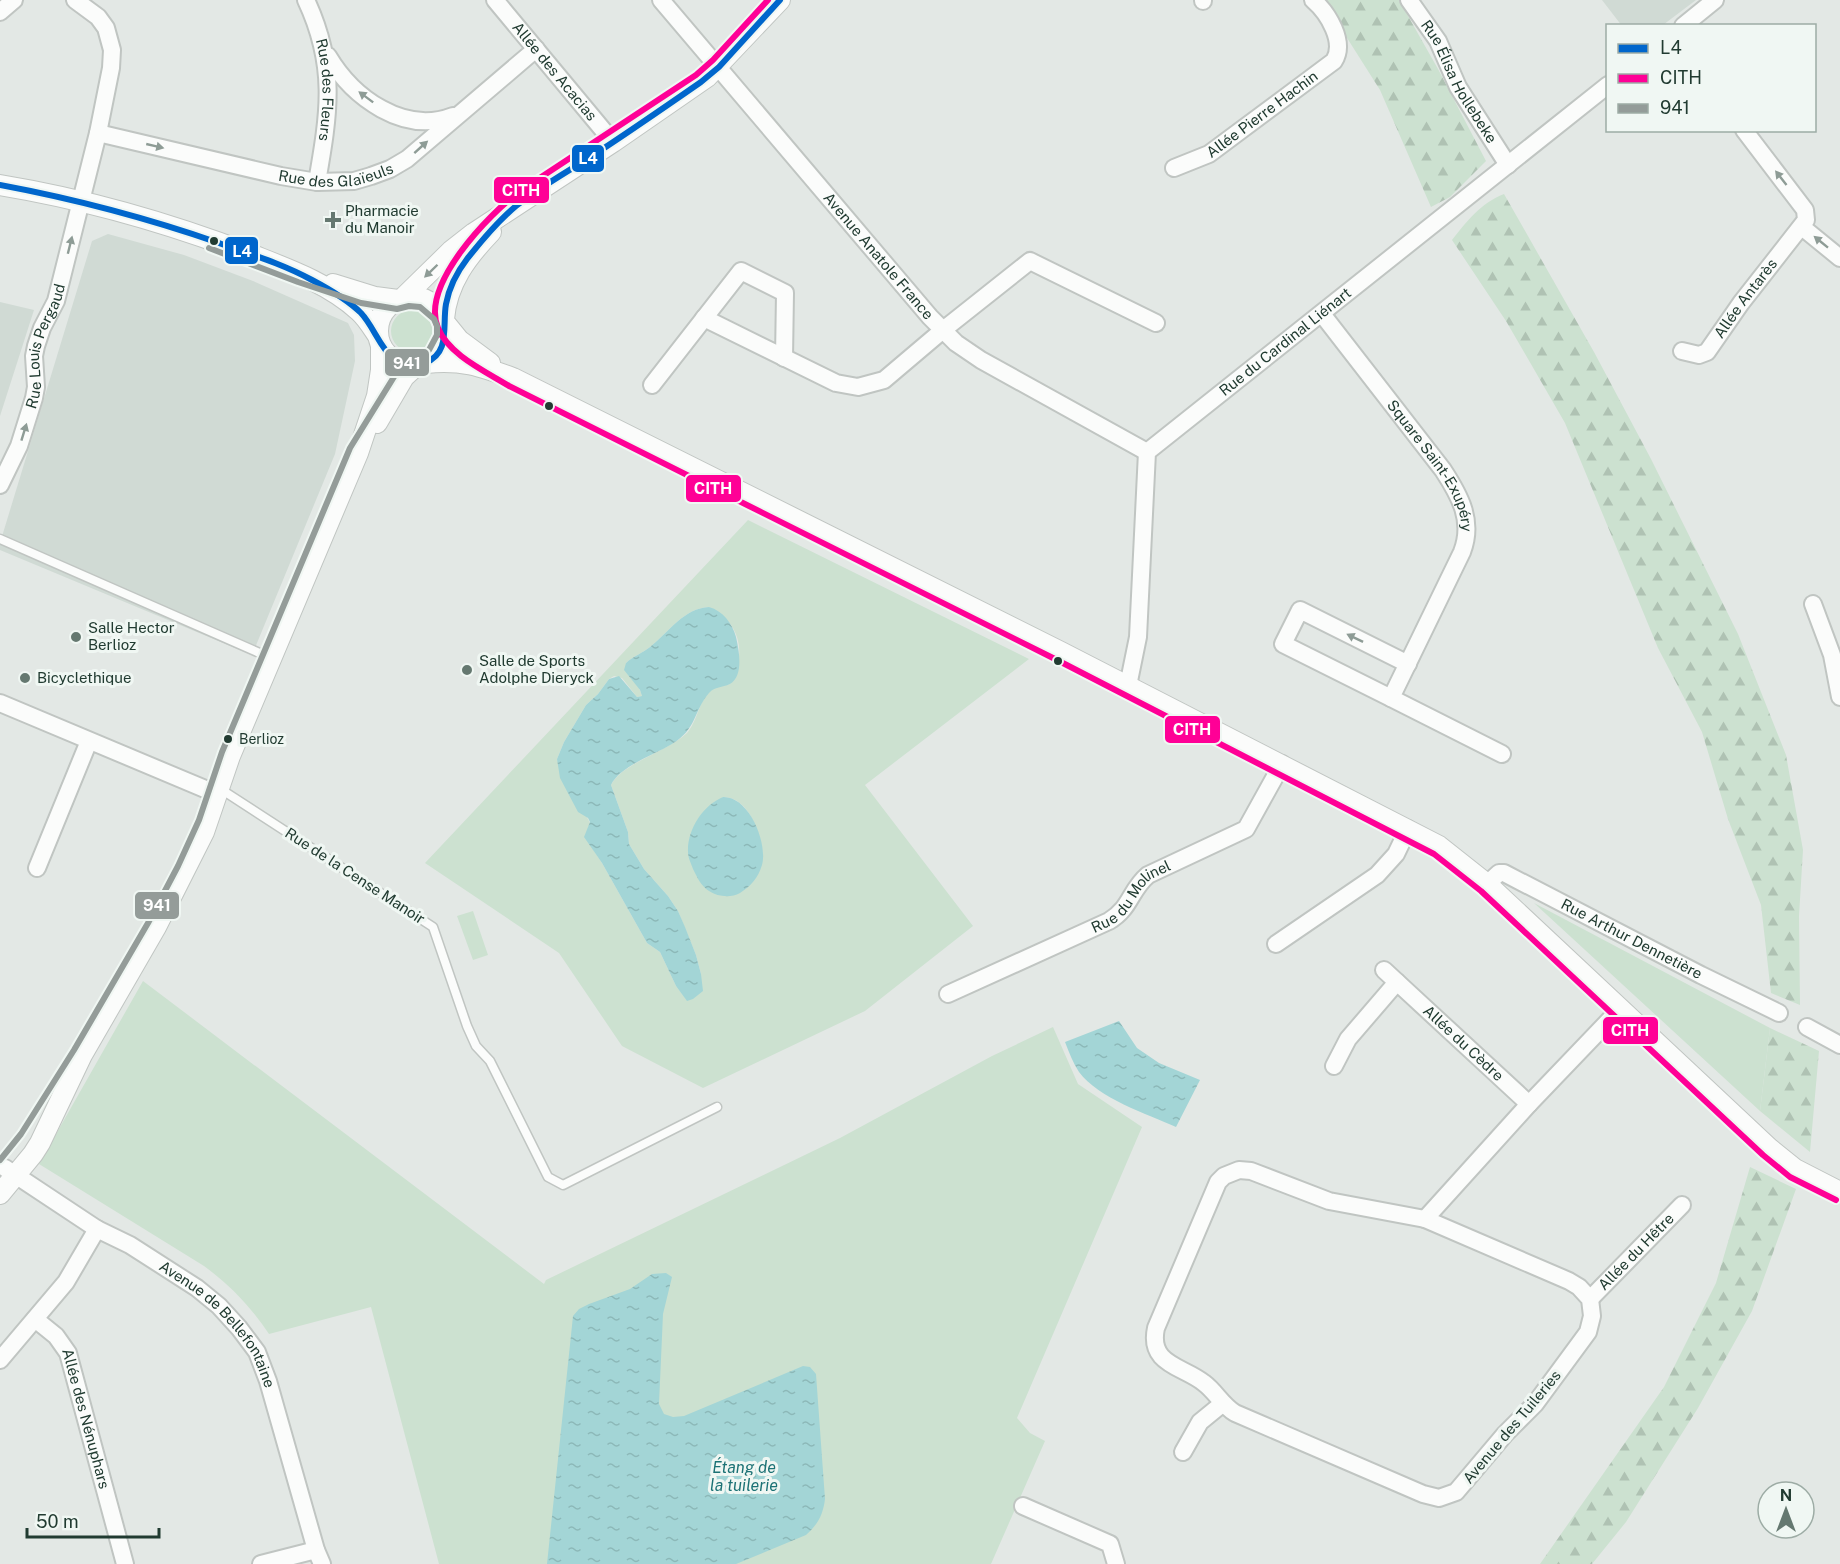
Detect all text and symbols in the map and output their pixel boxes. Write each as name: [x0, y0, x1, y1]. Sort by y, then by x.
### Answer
street label: Rue Élisa Hollebeke: [1418, 17, 1501, 146]
street label: Allée des Acacias: [509, 19, 601, 124]
legend: [1606, 24, 1816, 132]
street label: Rue des Fleurs: [313, 37, 337, 142]
text: L4: [1660, 37, 1682, 58]
street label: Allée Pierre Hachin: [1203, 67, 1321, 161]
text: CITH: [1660, 67, 1702, 88]
one-way arrow: [358, 92, 373, 104]
text: 941: [1660, 97, 1690, 118]
one-way arrow: [413, 141, 428, 154]
one-way arrow: [146, 142, 164, 152]
line badge: L4: [571, 144, 605, 173]
text: L4: [578, 149, 598, 168]
street label: Rue des Glaïeuls: [277, 160, 395, 190]
one-way arrow: [1775, 171, 1787, 187]
line badge: CITH: [493, 176, 550, 204]
text: CITH: [502, 181, 540, 200]
street label: Avenue Anatole France: [820, 189, 937, 323]
place label: Pharmacie du Manoir: [345, 202, 419, 236]
marker: Pharmacie du Manoir: [326, 213, 340, 227]
unlabelled marker: [208, 235, 220, 247]
one-way arrow: [65, 236, 75, 255]
line badge: L4: [224, 236, 259, 265]
one-way arrow: [1814, 236, 1829, 249]
text: L4: [232, 242, 252, 261]
street label: Allée Antarès: [1710, 255, 1780, 341]
one-way arrow: [425, 263, 439, 277]
street label: Rue Louis Pergaud: [22, 282, 68, 411]
street label: Rue du Cardinal Liénart: [1216, 284, 1354, 399]
line badge: 941: [384, 348, 430, 377]
text: 941: [393, 354, 421, 373]
street label: Square Saint-Exupéry: [1384, 396, 1476, 532]
unlabelled marker: [543, 400, 555, 412]
one-way arrow: [19, 423, 29, 441]
line badge: CITH: [685, 474, 742, 503]
text: CITH: [694, 479, 732, 498]
place label: Salle Hector Berlioz: [88, 619, 175, 653]
marker: Salle Hector Berlioz: [69, 630, 83, 644]
one-way arrow: [1347, 633, 1364, 642]
place label: Salle de Sports Adolphe Dieryck: [479, 652, 594, 686]
unlabelled marker: [1052, 655, 1064, 667]
marker: Salle de Sports Adolphe Dieryck: [460, 663, 474, 677]
place label: Bicyclethique: [37, 669, 131, 686]
marker: Bicyclethique: [18, 671, 32, 685]
line badge: CITH: [1164, 715, 1221, 744]
text: CITH: [1173, 720, 1211, 739]
place label: Berlioz: [239, 731, 284, 747]
marker: Berlioz: [222, 733, 234, 745]
street label: Rue de la Cense Manoir: [282, 824, 429, 927]
street label: Rue du Molinel: [1088, 857, 1173, 936]
line badge: 941: [134, 891, 180, 920]
street label: Rue Arthur Dennetière: [1558, 895, 1705, 982]
text: 941: [143, 896, 171, 915]
street label: Allée du Cèdre: [1420, 1002, 1507, 1084]
line badge: CITH: [1602, 1016, 1659, 1045]
text: CITH: [1611, 1021, 1649, 1040]
street label: Allée du Hêtre: [1595, 1210, 1677, 1293]
street label: Avenue de Bellefontaine: [156, 1257, 278, 1390]
street label: Allée des Nénuphars: [59, 1347, 113, 1491]
street label: Avenue des Tuileries: [1459, 1367, 1564, 1487]
water label: Étang de la tuilerie: [710, 1457, 778, 1495]
north arrow: [1756, 1480, 1816, 1540]
text: N: [1780, 1486, 1792, 1505]
scale bar: [27, 1501, 159, 1539]
text: 50 m: [36, 1511, 79, 1532]

